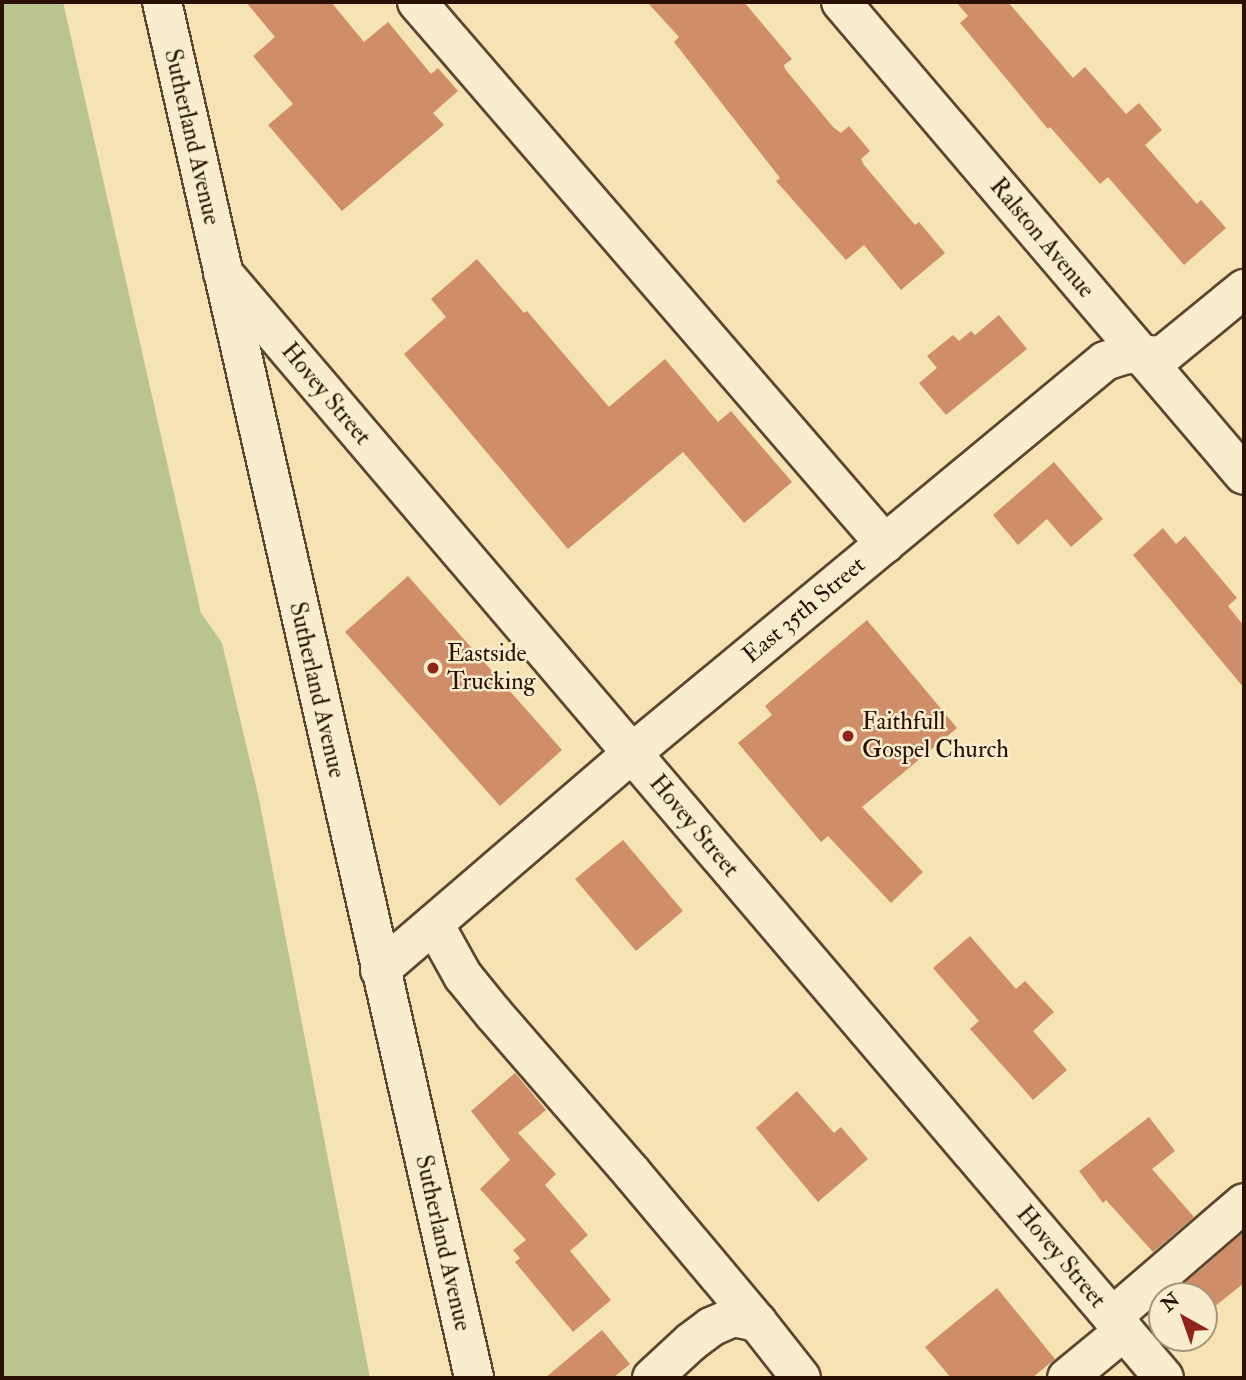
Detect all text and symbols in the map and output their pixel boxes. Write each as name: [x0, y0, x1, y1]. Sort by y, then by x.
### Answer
street label: Sutherland Avenue: [158, 46, 226, 228]
street label: Ralston Avenue: [984, 172, 1100, 304]
street label: Hovey Street: [275, 337, 377, 451]
street label: East 35th Street: [737, 550, 871, 670]
street label: Sutherland Avenue: [283, 599, 351, 781]
place label: Eastside Trucking: [447, 640, 535, 696]
marker: Eastside Trucking: [425, 660, 441, 676]
place label: Faithfull Gospel Church: [862, 708, 1009, 764]
marker: Faithfull Gospel Church: [840, 728, 856, 744]
street label: Hovey Street: [643, 769, 745, 883]
street label: Sutherland Avenue: [409, 1152, 477, 1334]
street label: Hovey Street: [1010, 1200, 1112, 1314]
north arrow: [1148, 1282, 1218, 1352]
text: N: [1157, 1288, 1185, 1317]

